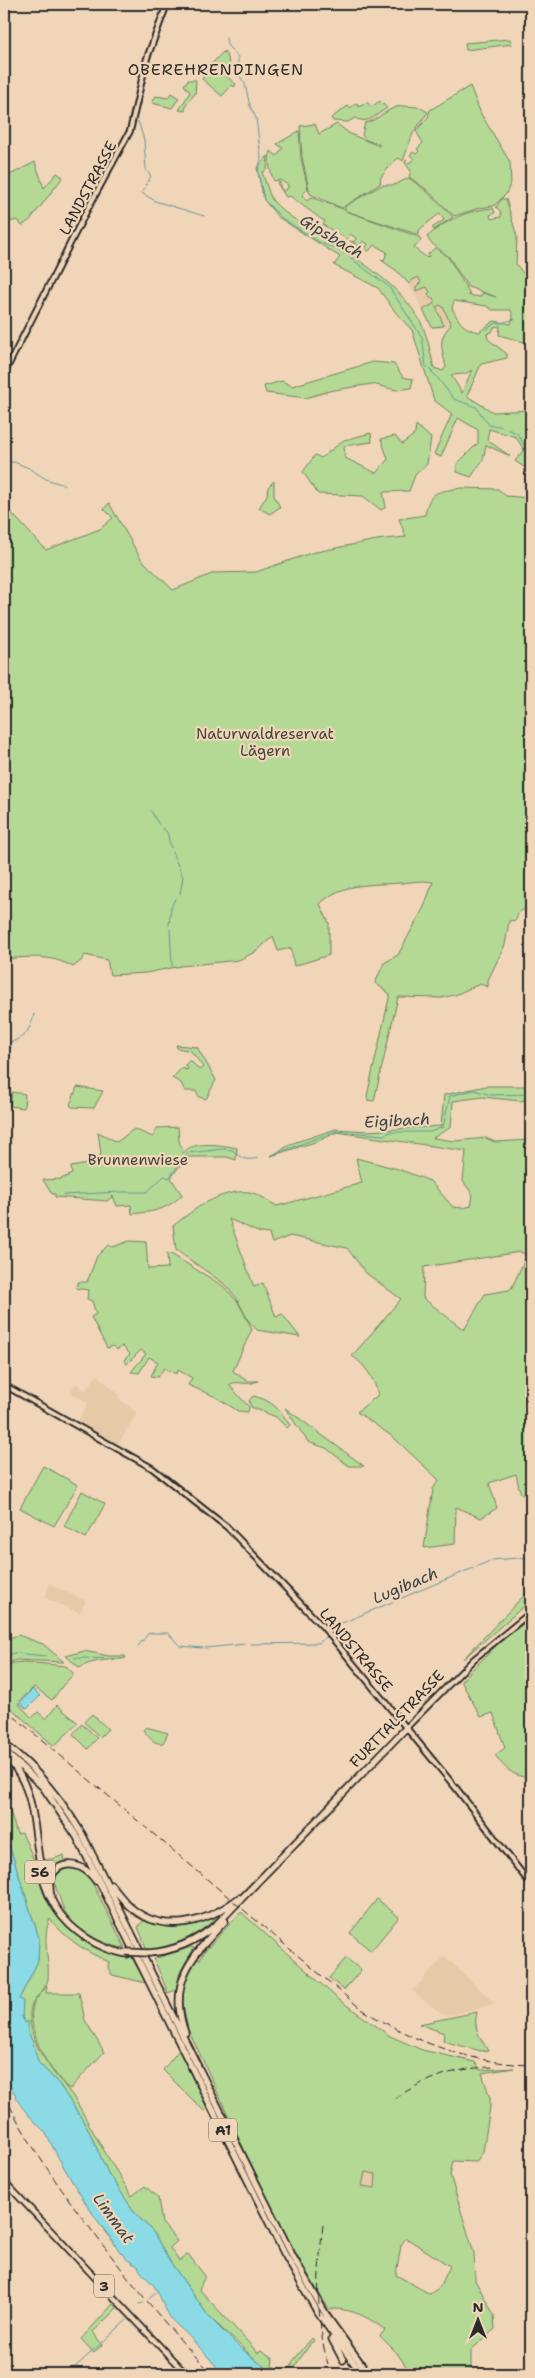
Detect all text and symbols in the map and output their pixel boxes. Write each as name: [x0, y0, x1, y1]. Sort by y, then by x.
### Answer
district label: OBEREHRENDINGEN: [128, 59, 304, 80]
street label: LANDSTRASSE: [55, 137, 121, 239]
water label: Gipsbach: [296, 209, 367, 264]
park label: Naturwaldreservat Lägern: [196, 724, 334, 761]
water label: Eigibach: [363, 1108, 431, 1133]
park label: Brunnenwiese: [88, 1150, 188, 1170]
water label: Lugibach: [369, 1562, 441, 1609]
street label: LANDSTRASSE: [315, 1604, 397, 1696]
street label: FURTTALSTRASSE: [345, 1666, 449, 1772]
road number: 56: [25, 1860, 55, 1884]
road number: A1: [209, 2118, 237, 2142]
water label: Limmat: [88, 2189, 139, 2248]
road number: 3: [94, 2274, 114, 2298]
north arrow: [452, 2296, 502, 2346]
text: N: [472, 2298, 484, 2316]

